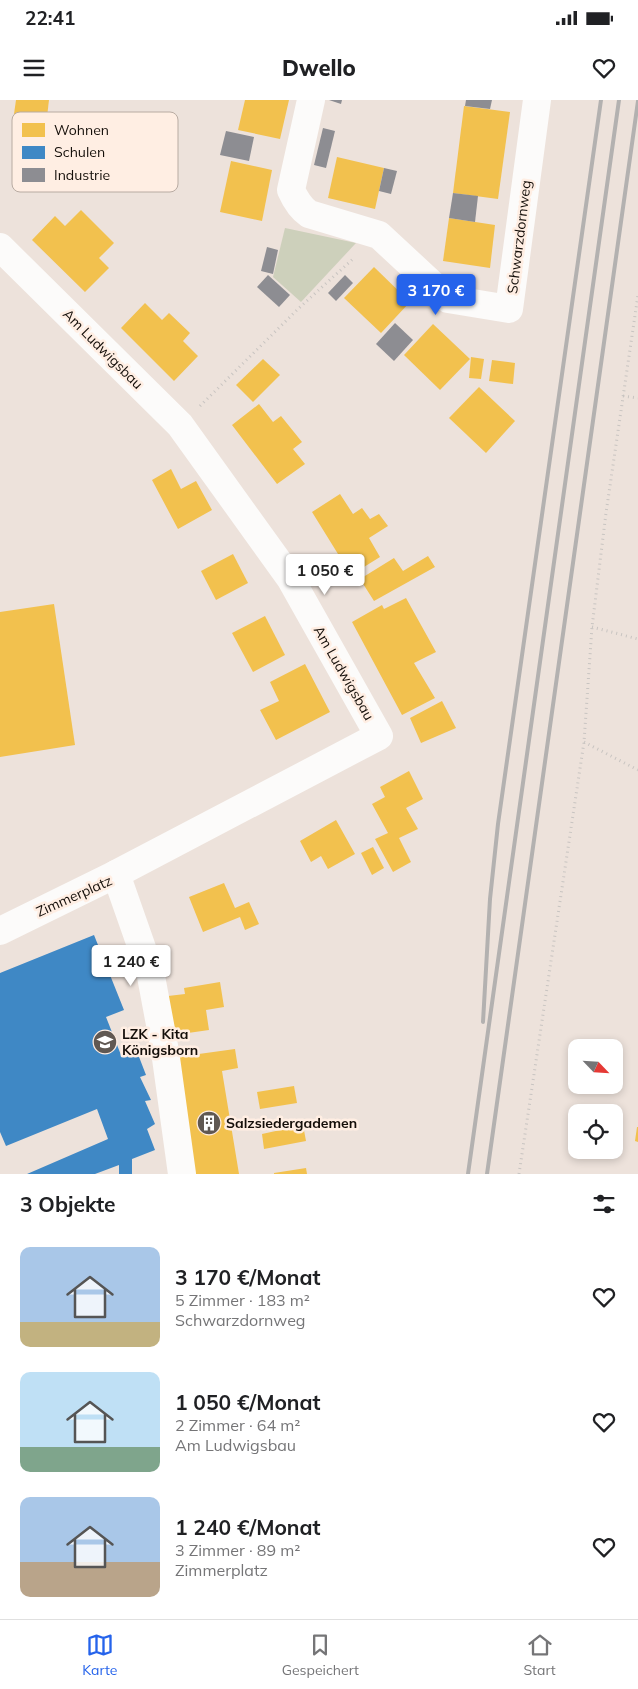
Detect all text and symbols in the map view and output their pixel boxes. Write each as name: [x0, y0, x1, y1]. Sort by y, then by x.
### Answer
text: 22:41: [25, 6, 75, 30]
icon: menu: [20, 54, 48, 82]
text: Dwello: [282, 54, 356, 82]
icon: heart: [590, 54, 618, 82]
legend: [12, 112, 178, 192]
text: Wohnen: [54, 121, 109, 139]
text: Schulen: [54, 143, 105, 161]
text: Industrie: [54, 166, 110, 184]
street label: Schwarzdornweg: [503, 179, 535, 295]
pin: 3 170 €: [390, 274, 482, 316]
text: 3 170 €: [408, 280, 464, 300]
street label: Am Ludwigsbau: [59, 305, 147, 393]
pin: 1 050 €: [279, 554, 371, 596]
text: 1 050 €: [297, 560, 353, 580]
street label: Am Ludwigsbau: [310, 623, 378, 723]
street label: Zimmerplatz: [33, 871, 115, 921]
pin: 1 240 €: [85, 944, 177, 987]
text: 1 240 €: [103, 951, 159, 971]
place label: LZK - Kita Königsborn: [122, 1025, 198, 1059]
school or university icon: LZK - Kita Königsborn: [92, 1029, 118, 1055]
north arrow: [568, 1039, 622, 1094]
map controls: [568, 1039, 623, 1159]
button: locate: [568, 1104, 623, 1159]
building icon: Salzsiedergademen: [196, 1110, 222, 1136]
place label: Salzsiedergademen: [226, 1114, 357, 1132]
icon: filters: [590, 1190, 618, 1218]
text: 3 Objekte: [20, 1191, 116, 1217]
text: 3 170 €/Monat: [175, 1264, 321, 1290]
icon: home: [60, 1267, 120, 1327]
icon: heart: [590, 1283, 618, 1311]
text: 5 Zimmer · 183 m²: [175, 1290, 310, 1310]
text: Schwarzdornweg: [175, 1310, 306, 1330]
text: 1 050 €/Monat: [175, 1389, 321, 1415]
icon: home: [60, 1392, 120, 1452]
icon: heart: [590, 1408, 618, 1436]
text: 2 Zimmer · 64 m²: [175, 1415, 300, 1435]
text: Am Ludwigsbau: [175, 1435, 296, 1455]
text: 1 240 €/Monat: [175, 1514, 321, 1540]
icon: home: [60, 1517, 120, 1577]
icon: heart: [590, 1533, 618, 1561]
text: 3 Zimmer · 89 m²: [175, 1540, 300, 1560]
text: Zimmerplatz: [175, 1560, 268, 1580]
tab: Karte: [82, 1631, 117, 1679]
tab: Gespeichert: [282, 1631, 359, 1679]
tab: Start: [523, 1631, 556, 1679]

